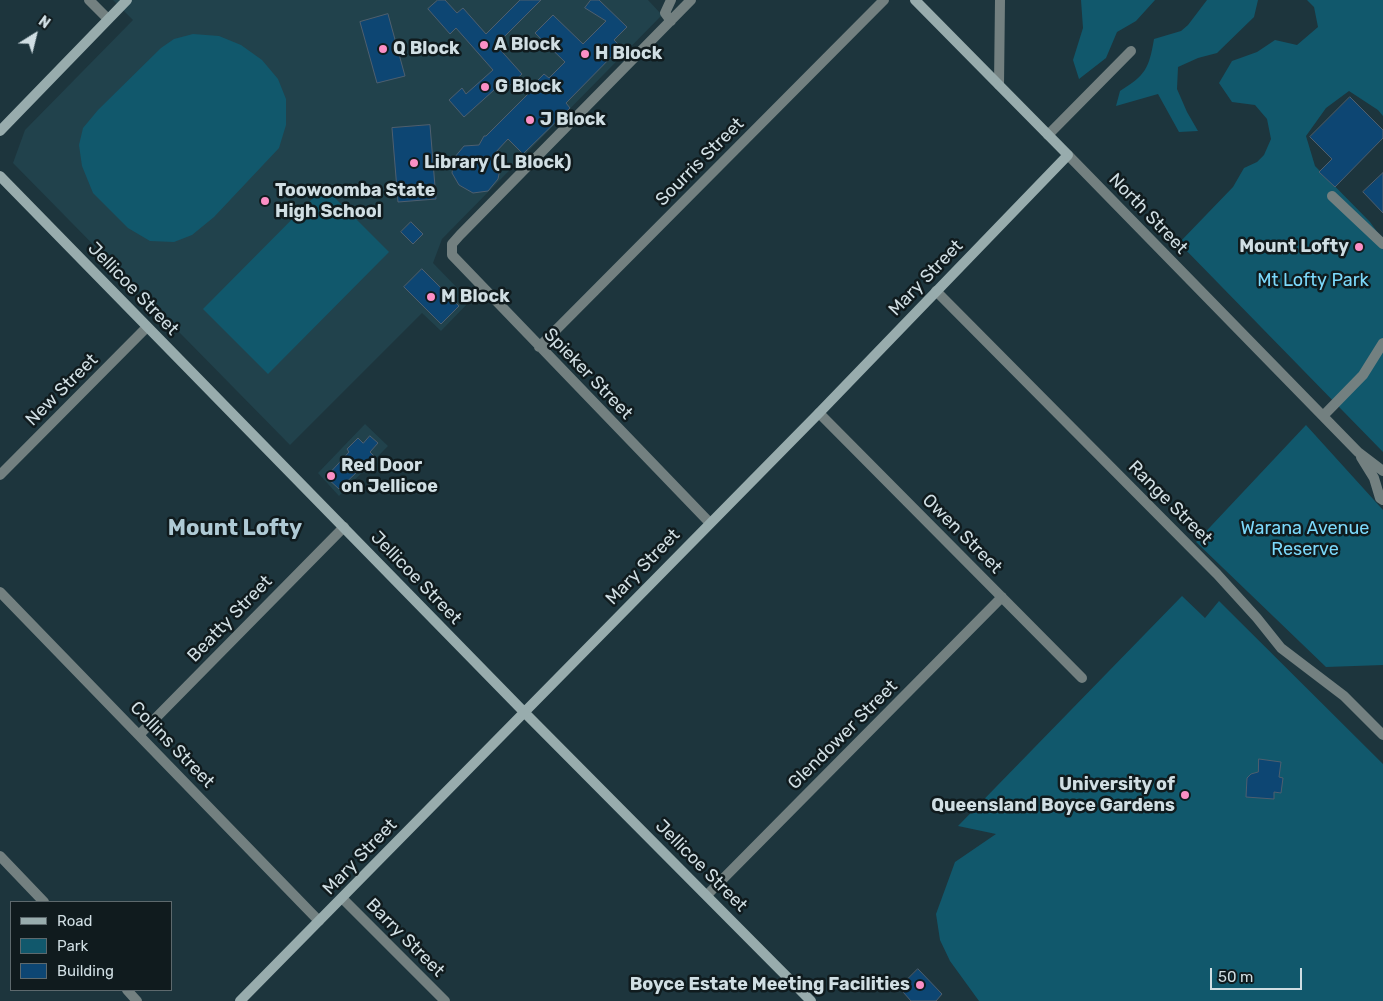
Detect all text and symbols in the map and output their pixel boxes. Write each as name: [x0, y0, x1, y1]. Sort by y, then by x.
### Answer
north arrow: [10, 10, 60, 60]
text: N: [35, 13, 53, 32]
place label: A Block: [494, 34, 561, 56]
place label: Q Block: [393, 38, 460, 60]
marker: A Block: [478, 39, 490, 51]
marker: Q Block: [377, 43, 389, 55]
place label: H Block: [595, 43, 662, 65]
marker: H Block: [579, 48, 591, 60]
place label: G Block: [495, 76, 562, 98]
marker: G Block: [479, 81, 491, 93]
place label: J Block: [540, 109, 606, 131]
street label: Sourris Street: [651, 113, 749, 211]
marker: J Block: [524, 114, 536, 126]
place label: Library (L Block): [424, 152, 571, 174]
marker: Library (L Block): [408, 157, 420, 169]
street label: North Street: [1104, 169, 1192, 259]
place label: Toowoomba State High School: [275, 180, 436, 222]
marker: Toowoomba State High School: [259, 195, 271, 207]
street label: Mary Street: [884, 235, 968, 321]
place label: Mount Lofty: [1239, 236, 1349, 258]
street label: Jellicoe Street: [83, 238, 183, 340]
marker: Mount Lofty: [1353, 241, 1365, 253]
park label: Mt Lofty Park: [1257, 270, 1369, 292]
place label: M Block: [441, 286, 510, 308]
marker: M Block: [425, 291, 437, 303]
street label: Spieker Street: [539, 324, 637, 424]
street label: New Street: [21, 349, 103, 431]
place label: Red Door on Jellicoe: [341, 455, 438, 498]
street label: Range Street: [1124, 457, 1216, 549]
marker: Red Door on Jellicoe: [325, 470, 337, 482]
street label: Owen Street: [918, 490, 1006, 578]
district label: Mount Lofty: [168, 516, 302, 542]
park label: Warana Avenue Reserve: [1241, 518, 1369, 560]
street label: Mary Street: [601, 524, 685, 610]
street label: Jellicoe Street: [366, 527, 466, 629]
street label: Beatty Street: [183, 571, 277, 667]
street label: Glendower Street: [784, 676, 902, 794]
street label: Collins Street: [125, 697, 219, 793]
place label: University of Queensland Boyce Gardens: [931, 774, 1175, 816]
marker: University of Queensland Boyce Gardens: [1179, 789, 1191, 801]
street label: Mary Street: [318, 814, 402, 900]
street label: Jellicoe Street: [650, 815, 752, 917]
street label: Barry Street: [361, 894, 449, 982]
legend: [10, 901, 172, 991]
text: Road: [57, 912, 93, 930]
text: Park: [57, 937, 88, 955]
scale bar: [1213, 958, 1306, 990]
text: Building: [57, 962, 114, 980]
text: 50 m: [1218, 968, 1253, 986]
place label: Boyce Estate Meeting Facilities: [630, 974, 910, 996]
marker: Boyce Estate Meeting Facilities: [914, 979, 926, 991]

